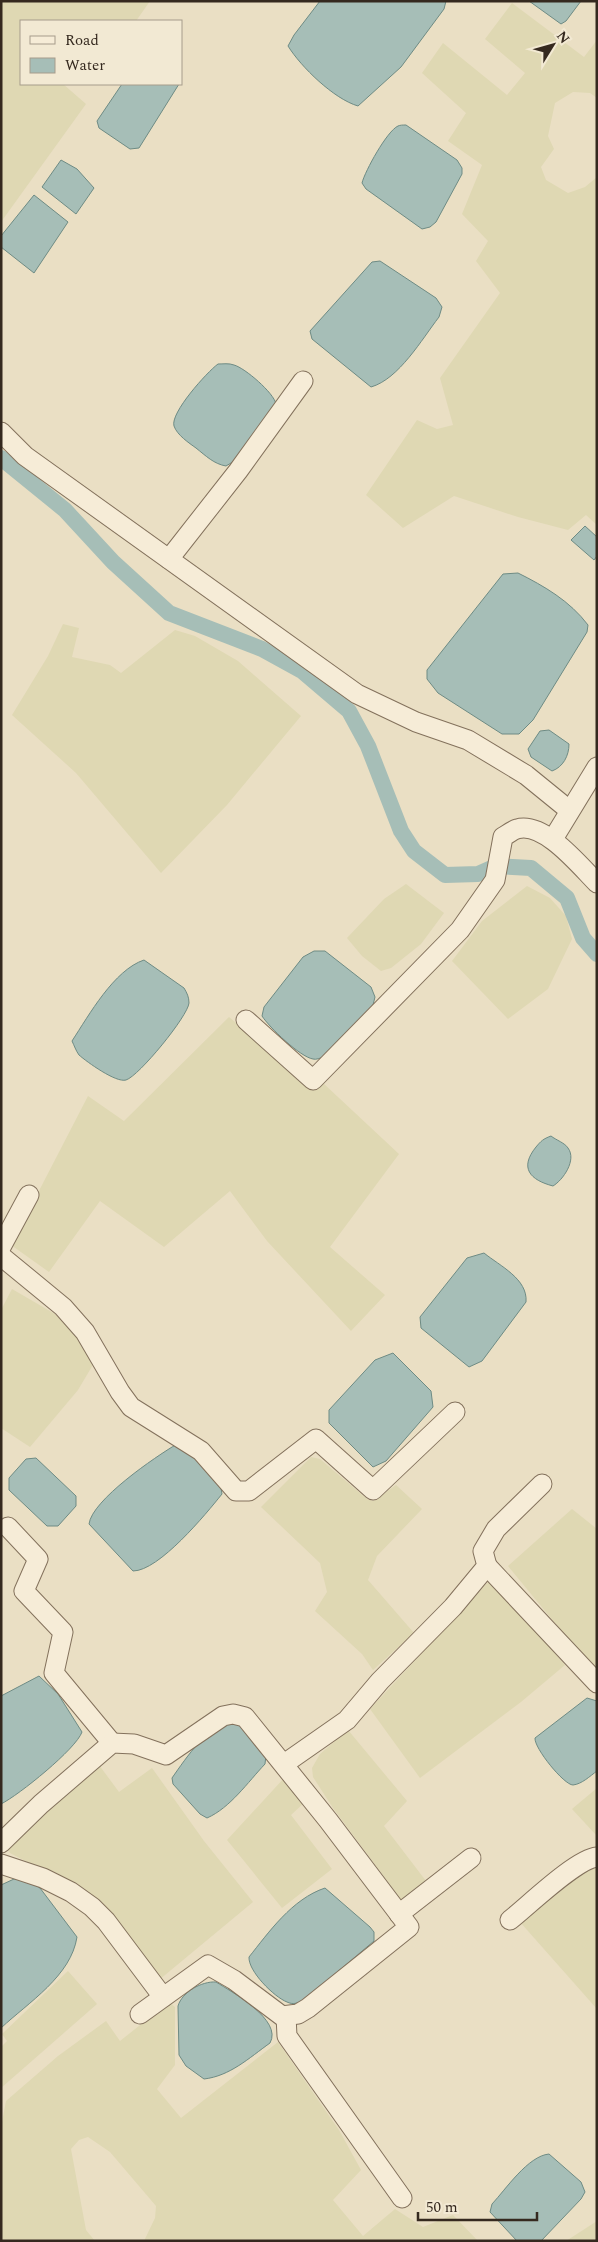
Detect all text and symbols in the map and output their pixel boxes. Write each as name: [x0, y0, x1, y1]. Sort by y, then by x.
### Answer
legend: [20, 20, 182, 85]
north arrow: [528, 20, 578, 70]
text: N: [551, 27, 575, 48]
text: Road: [65, 29, 99, 52]
text: Water: [65, 54, 105, 77]
scale bar: [418, 2190, 537, 2222]
text: 50 m: [426, 2196, 458, 2219]

